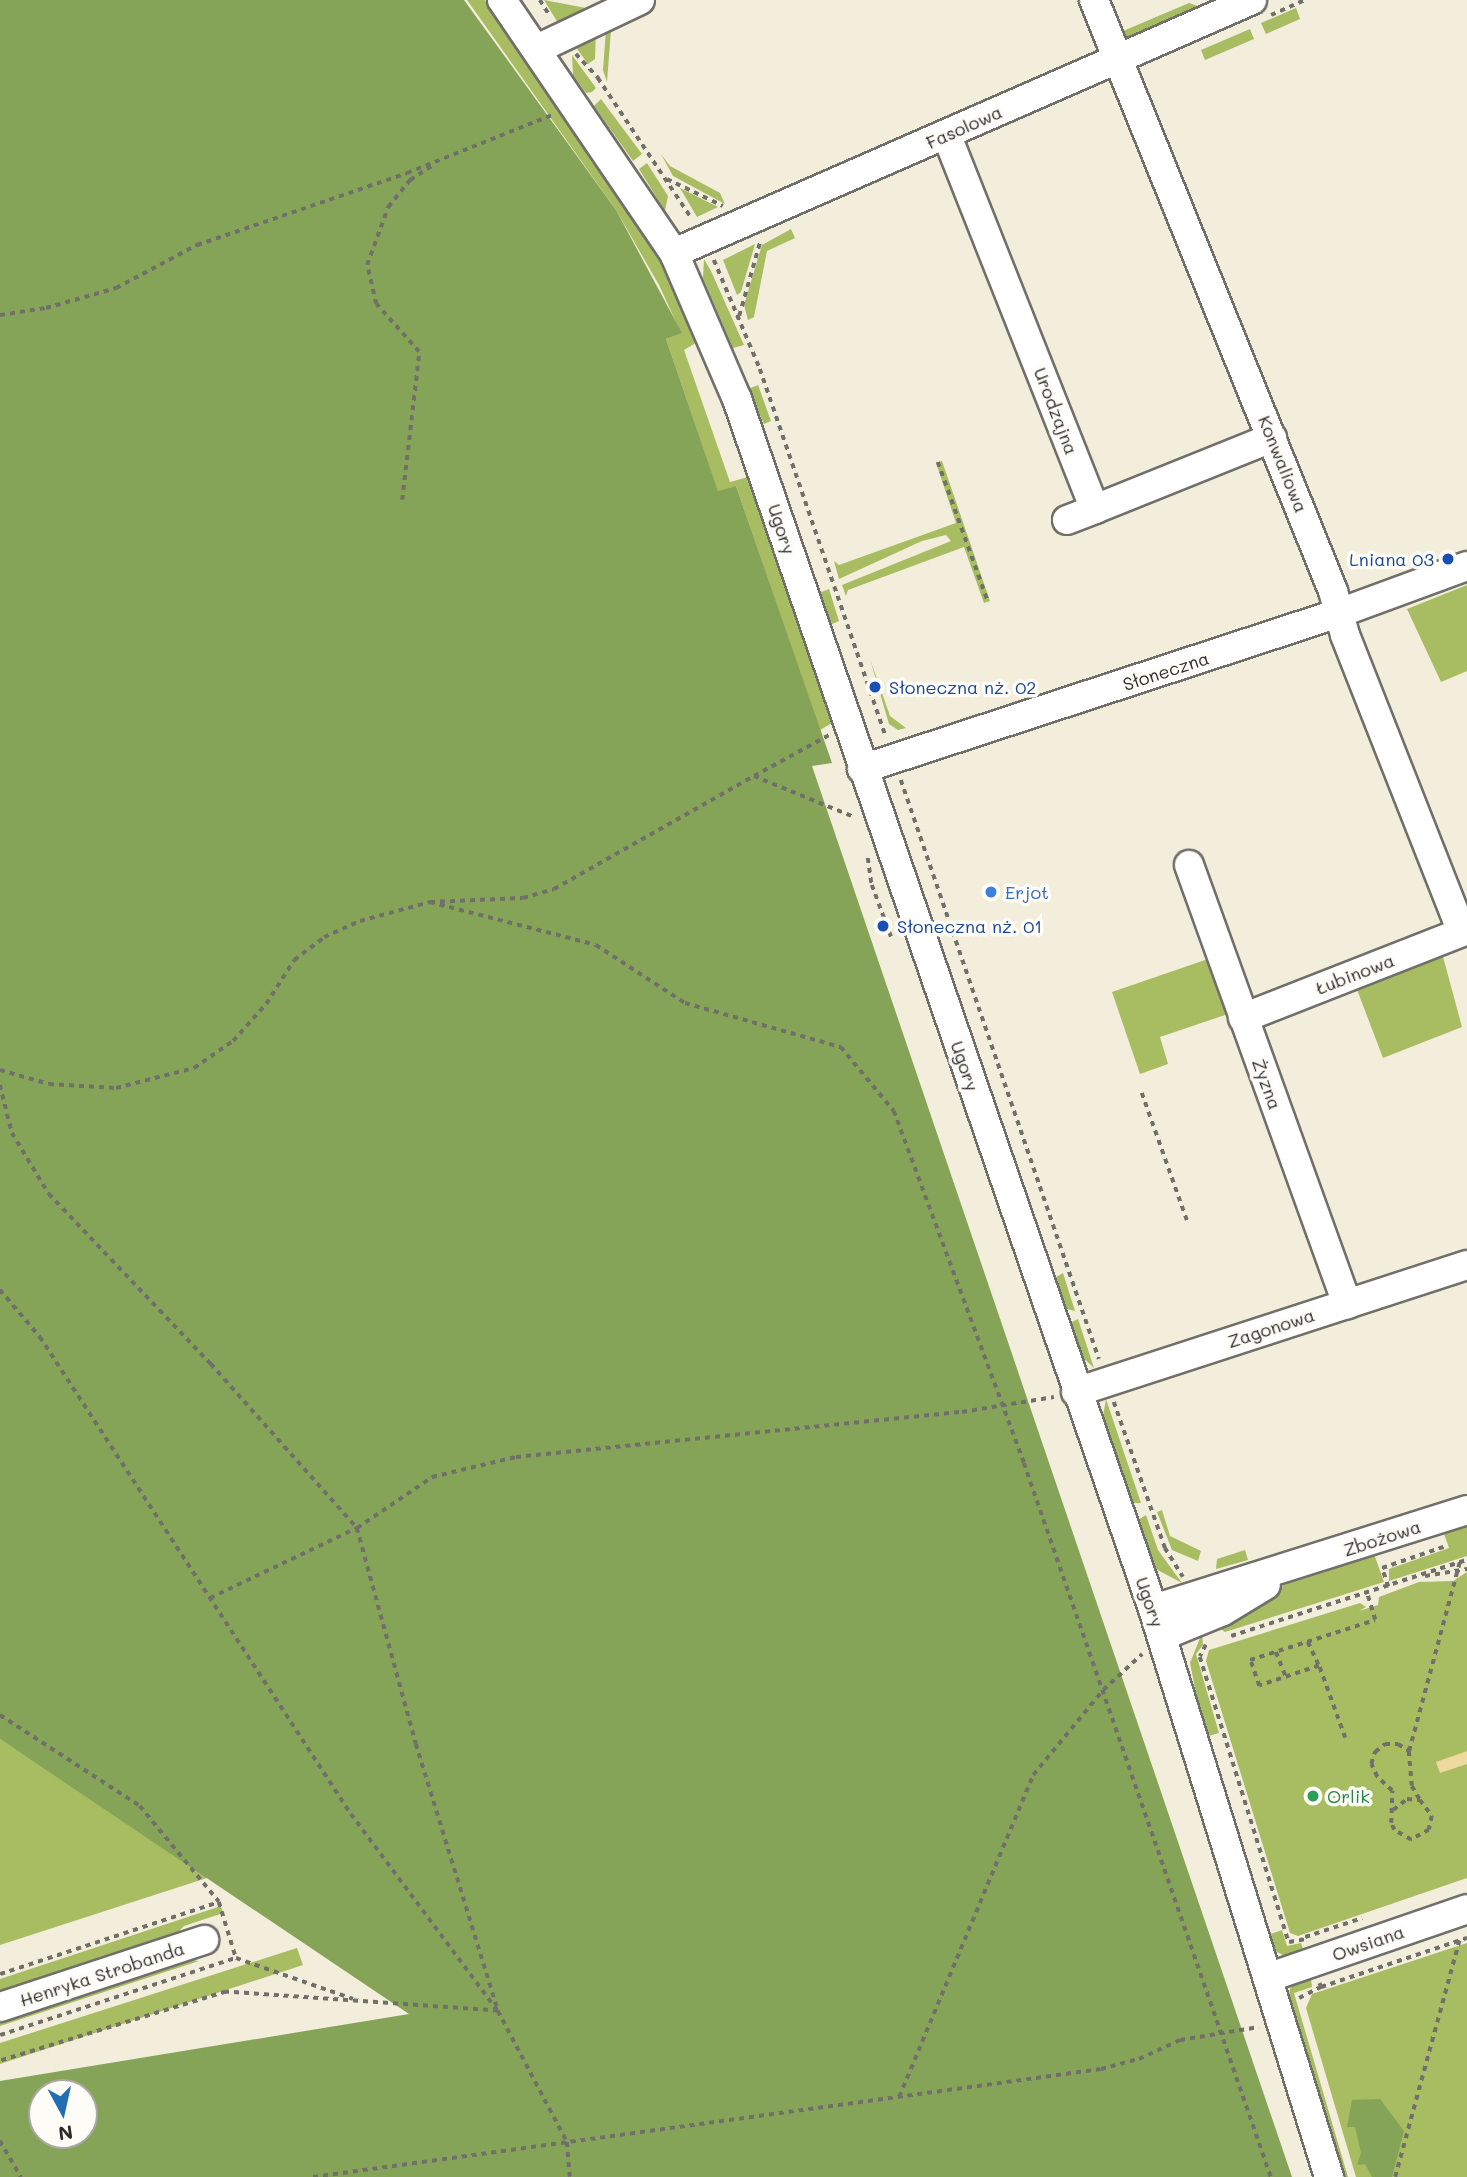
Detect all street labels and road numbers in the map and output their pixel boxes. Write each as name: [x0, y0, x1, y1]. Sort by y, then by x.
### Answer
street label: Fasolowa: [923, 101, 1005, 153]
street label: Urodzajna: [1030, 364, 1082, 458]
street label: Konwaliowa: [1254, 412, 1312, 516]
street label: Ugory: [764, 501, 800, 557]
street label: Słoneczna: [1120, 647, 1212, 695]
street label: Łubinowa: [1313, 949, 1397, 999]
street label: Ugory: [946, 1038, 984, 1094]
street label: Żyzna: [1248, 1056, 1286, 1112]
street label: Zagonowa: [1225, 1304, 1317, 1352]
street label: Zbożowa: [1341, 1515, 1423, 1561]
street label: Ugory: [1131, 1574, 1169, 1630]
street label: Owsiana: [1329, 1921, 1407, 1965]
street label: Henryka Strobanda: [17, 1937, 187, 2011]

